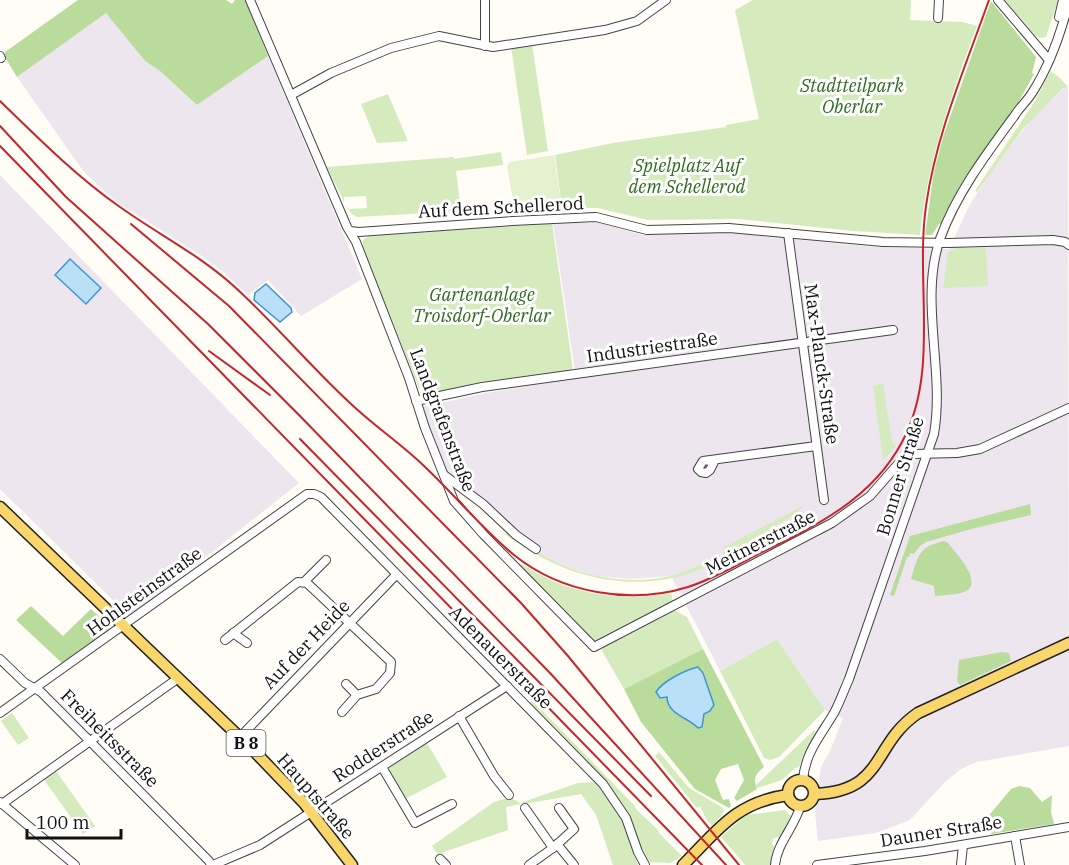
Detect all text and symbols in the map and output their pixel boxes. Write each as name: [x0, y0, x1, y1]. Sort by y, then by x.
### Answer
park label: Stadtteilpark Oberlar: [799, 74, 904, 118]
park label: Spielplatz Auf dem Schellerod: [629, 154, 746, 198]
street label: Auf dem Schellerod: [418, 191, 584, 223]
street label: Max-Planck-Straße: [799, 282, 845, 446]
park label: Gartenanlage Troisdorf-Oberlar: [413, 283, 552, 327]
street label: Industriestraße: [585, 326, 719, 368]
street label: Landgrafenstraße: [405, 345, 481, 495]
street label: Bonner Straße: [871, 414, 929, 538]
street label: Meitnerstraße: [701, 504, 819, 580]
street label: Hohlsteinstraße: [82, 541, 206, 641]
street label: Auf der Heide: [257, 594, 355, 694]
street label: Adenauerstraße: [444, 600, 558, 714]
street label: Freiheitsstraße: [56, 684, 164, 792]
street label: Rodderstraße: [328, 705, 438, 787]
road number: B 8: [226, 730, 266, 756]
street label: Hauptstraße: [272, 748, 360, 844]
scale bar: [27, 802, 122, 840]
street label: Dauner Straße: [879, 810, 1003, 852]
text: 100 m: [36, 811, 90, 834]

